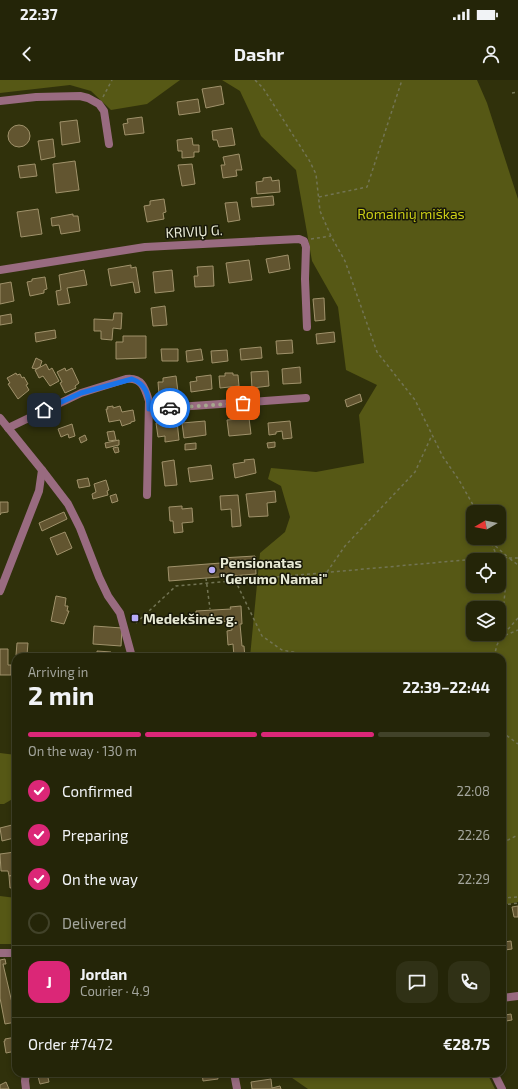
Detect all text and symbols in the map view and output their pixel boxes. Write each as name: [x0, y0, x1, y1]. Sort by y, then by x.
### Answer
text: 22:37: [20, 5, 58, 23]
icon: back: [16, 43, 38, 65]
text: Dashr: [234, 43, 284, 65]
icon: person: [480, 43, 502, 65]
park label: Romainių miškas: [357, 205, 465, 222]
street label: KRIVIŲ G.: [165, 221, 223, 241]
pin: [226, 386, 260, 420]
courier: [150, 388, 190, 428]
icon: bag: [232, 392, 254, 414]
pin: [27, 393, 61, 427]
icon: car: [159, 397, 181, 419]
icon: home: [33, 399, 55, 421]
north arrow: [466, 505, 506, 545]
map controls: [466, 505, 506, 641]
button: locate: [466, 553, 506, 593]
place label: Pensionatas "Gerumo Namai": [220, 554, 328, 587]
marker: Pensionatas "Gerumo Namai": [207, 565, 217, 575]
button: layers: [466, 601, 506, 641]
place label: Medekšinės g.: [143, 610, 237, 627]
marker: Medekšinės g.: [130, 613, 140, 623]
text: Arriving in: [28, 664, 88, 680]
text: 22:39–22:44: [403, 678, 490, 696]
text: 2 min: [28, 679, 94, 710]
text: On the way · 130 m: [28, 743, 137, 759]
icon: check: [28, 780, 50, 802]
text: Confirmed: [62, 782, 133, 800]
text: 22:08: [457, 783, 490, 799]
icon: check: [28, 824, 50, 846]
text: Preparing: [62, 826, 128, 844]
text: 22:26: [458, 827, 490, 843]
icon: check: [28, 868, 50, 890]
text: On the way: [62, 870, 138, 888]
text: 22:29: [458, 871, 490, 887]
text: Delivered: [62, 914, 127, 932]
button: chat: [396, 961, 438, 1003]
button: phone: [448, 961, 490, 1003]
text: Jordan: [80, 965, 127, 983]
text: J: [46, 973, 52, 991]
text: Courier · 4.9: [80, 983, 150, 999]
text: Order #7472: [28, 1035, 113, 1053]
text: €28.75: [443, 1035, 490, 1053]

